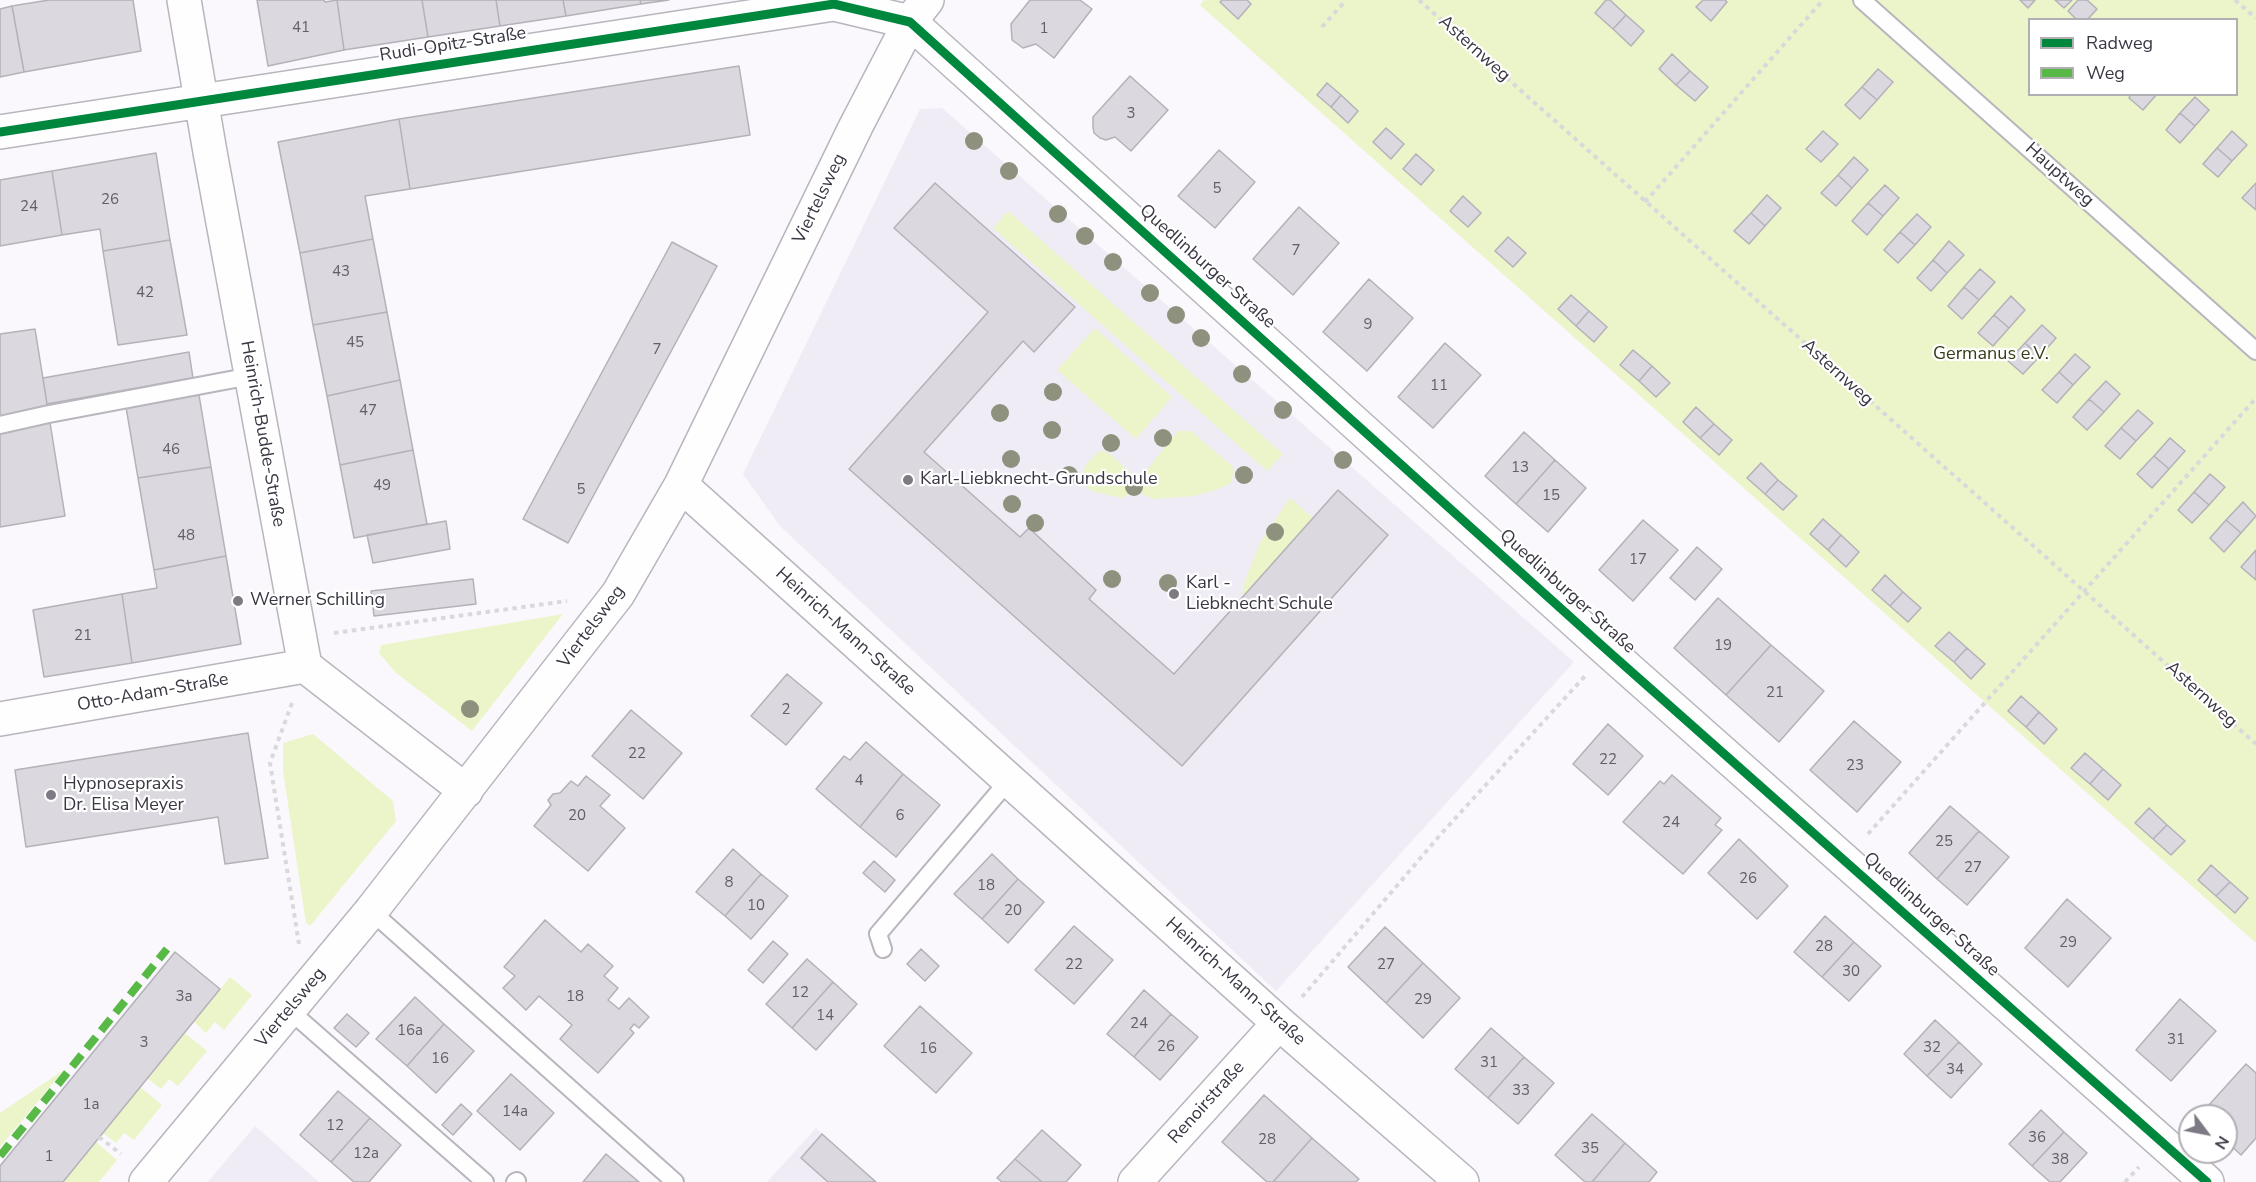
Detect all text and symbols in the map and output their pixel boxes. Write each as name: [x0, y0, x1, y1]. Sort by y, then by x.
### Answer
street label: Asternweg: [1434, 11, 1514, 87]
legend: [2028, 18, 2238, 96]
house number: 41: [292, 19, 310, 37]
house number: 1: [1040, 20, 1048, 38]
street label: Rudi-Opitz-Straße: [378, 23, 528, 67]
text: Radweg: [2086, 31, 2153, 55]
text: Weg: [2086, 61, 2125, 85]
house number: 3: [1127, 105, 1135, 123]
street label: Hauptweg: [2020, 138, 2098, 212]
street label: Viertelsweg: [789, 150, 851, 248]
house number: 5: [1213, 180, 1221, 198]
house number: 26: [101, 191, 119, 209]
house number: 24: [20, 198, 38, 216]
street label: Quedlinburger Straße: [1134, 200, 1280, 334]
house number: 7: [1292, 242, 1300, 260]
house number: 43: [332, 263, 350, 281]
house number: 42: [136, 284, 154, 302]
house number: 9: [1364, 316, 1372, 334]
house number: 45: [346, 334, 364, 352]
street label: Asternweg: [1797, 335, 1877, 411]
street label: Heinrich-Budde-Straße: [235, 339, 289, 529]
house number: 7: [653, 341, 661, 359]
park label: Germanus e.V.: [1933, 344, 2049, 366]
house number: 11: [1430, 377, 1448, 395]
house number: 47: [359, 402, 377, 420]
house number: 46: [162, 441, 180, 459]
house number: 13: [1511, 459, 1529, 477]
place label: Karl-Liebknecht-Grundschule: [920, 469, 1158, 491]
marker: Karl-Liebknecht-Grundschule: [901, 473, 915, 487]
house number: 49: [373, 477, 391, 495]
house number: 5: [577, 481, 585, 499]
house number: 15: [1542, 487, 1560, 505]
street label: Quedlinburger Straße: [1494, 525, 1640, 659]
house number: 48: [177, 527, 195, 545]
house number: 17: [1629, 551, 1647, 569]
street label: Heinrich-Mann-Straße: [771, 563, 919, 701]
place label: Karl - Liebknecht Schule: [1186, 573, 1333, 616]
street label: Viertelsweg: [554, 581, 630, 673]
marker: Karl - Liebknecht Schule: [1167, 587, 1181, 601]
place label: Werner Schilling: [250, 590, 385, 612]
marker: Werner Schilling: [231, 594, 245, 608]
house number: 21: [74, 627, 92, 645]
house number: 19: [1714, 637, 1732, 655]
street label: Asternweg: [2161, 657, 2241, 733]
street label: Otto-Adam-Straße: [76, 669, 230, 717]
house number: 21: [1766, 684, 1784, 702]
house number: 2: [782, 701, 790, 719]
house number: 22: [628, 745, 646, 763]
house number: 22: [1599, 751, 1617, 769]
house number: 23: [1846, 757, 1864, 775]
house number: 4: [855, 772, 863, 790]
place label: Hypnosepraxis Dr. Elisa Meyer: [63, 774, 184, 816]
marker: Hypnosepraxis Dr. Elisa Meyer: [44, 788, 58, 802]
house number: 20: [568, 807, 586, 825]
house number: 6: [896, 807, 904, 825]
house number: 24: [1662, 814, 1680, 832]
house number: 25: [1935, 833, 1953, 851]
street label: Quedlinburger Straße: [1858, 848, 2004, 982]
house number: 27: [1964, 859, 1982, 877]
house number: 26: [1739, 870, 1757, 888]
house number: 8: [725, 874, 733, 892]
house number: 18: [977, 877, 995, 895]
house number: 10: [747, 897, 765, 915]
house number: 20: [1004, 902, 1022, 920]
street label: Heinrich-Mann-Straße: [1161, 913, 1309, 1051]
house number: 29: [2059, 934, 2077, 952]
house number: 28: [1815, 938, 1833, 956]
house number: 22: [1065, 956, 1083, 974]
house number: 27: [1377, 956, 1395, 974]
house number: 30: [1842, 963, 1860, 981]
street label: Viertelsweg: [251, 964, 331, 1052]
house number: 12: [791, 984, 809, 1002]
house number: 3a: [176, 988, 192, 1006]
house number: 18: [566, 988, 584, 1006]
house number: 29: [1414, 991, 1432, 1009]
house number: 14: [816, 1007, 834, 1025]
house number: 24: [1130, 1015, 1148, 1033]
house number: 16a: [397, 1022, 423, 1040]
house number: 31: [2167, 1031, 2185, 1049]
house number: 3: [140, 1034, 148, 1052]
house number: 26: [1157, 1038, 1175, 1056]
house number: 32: [1923, 1039, 1941, 1057]
house number: 16: [919, 1040, 937, 1058]
house number: 16: [431, 1050, 449, 1068]
house number: 31: [1480, 1054, 1498, 1072]
street label: Renoirstraße: [1164, 1057, 1250, 1149]
house number: 34: [1946, 1061, 1964, 1079]
house number: 33: [1512, 1082, 1530, 1100]
house number: 1a: [83, 1096, 99, 1114]
house number: 14a: [502, 1103, 528, 1121]
north arrow: [2178, 1104, 2238, 1164]
house number: 12: [326, 1117, 344, 1135]
house number: 36: [2028, 1129, 2046, 1147]
house number: 28: [1258, 1131, 1276, 1149]
text: N: [2209, 1132, 2234, 1153]
house number: 35: [1581, 1140, 1599, 1158]
house number: 12a: [353, 1145, 379, 1163]
house number: 1: [45, 1148, 53, 1166]
house number: 38: [2051, 1151, 2069, 1169]

